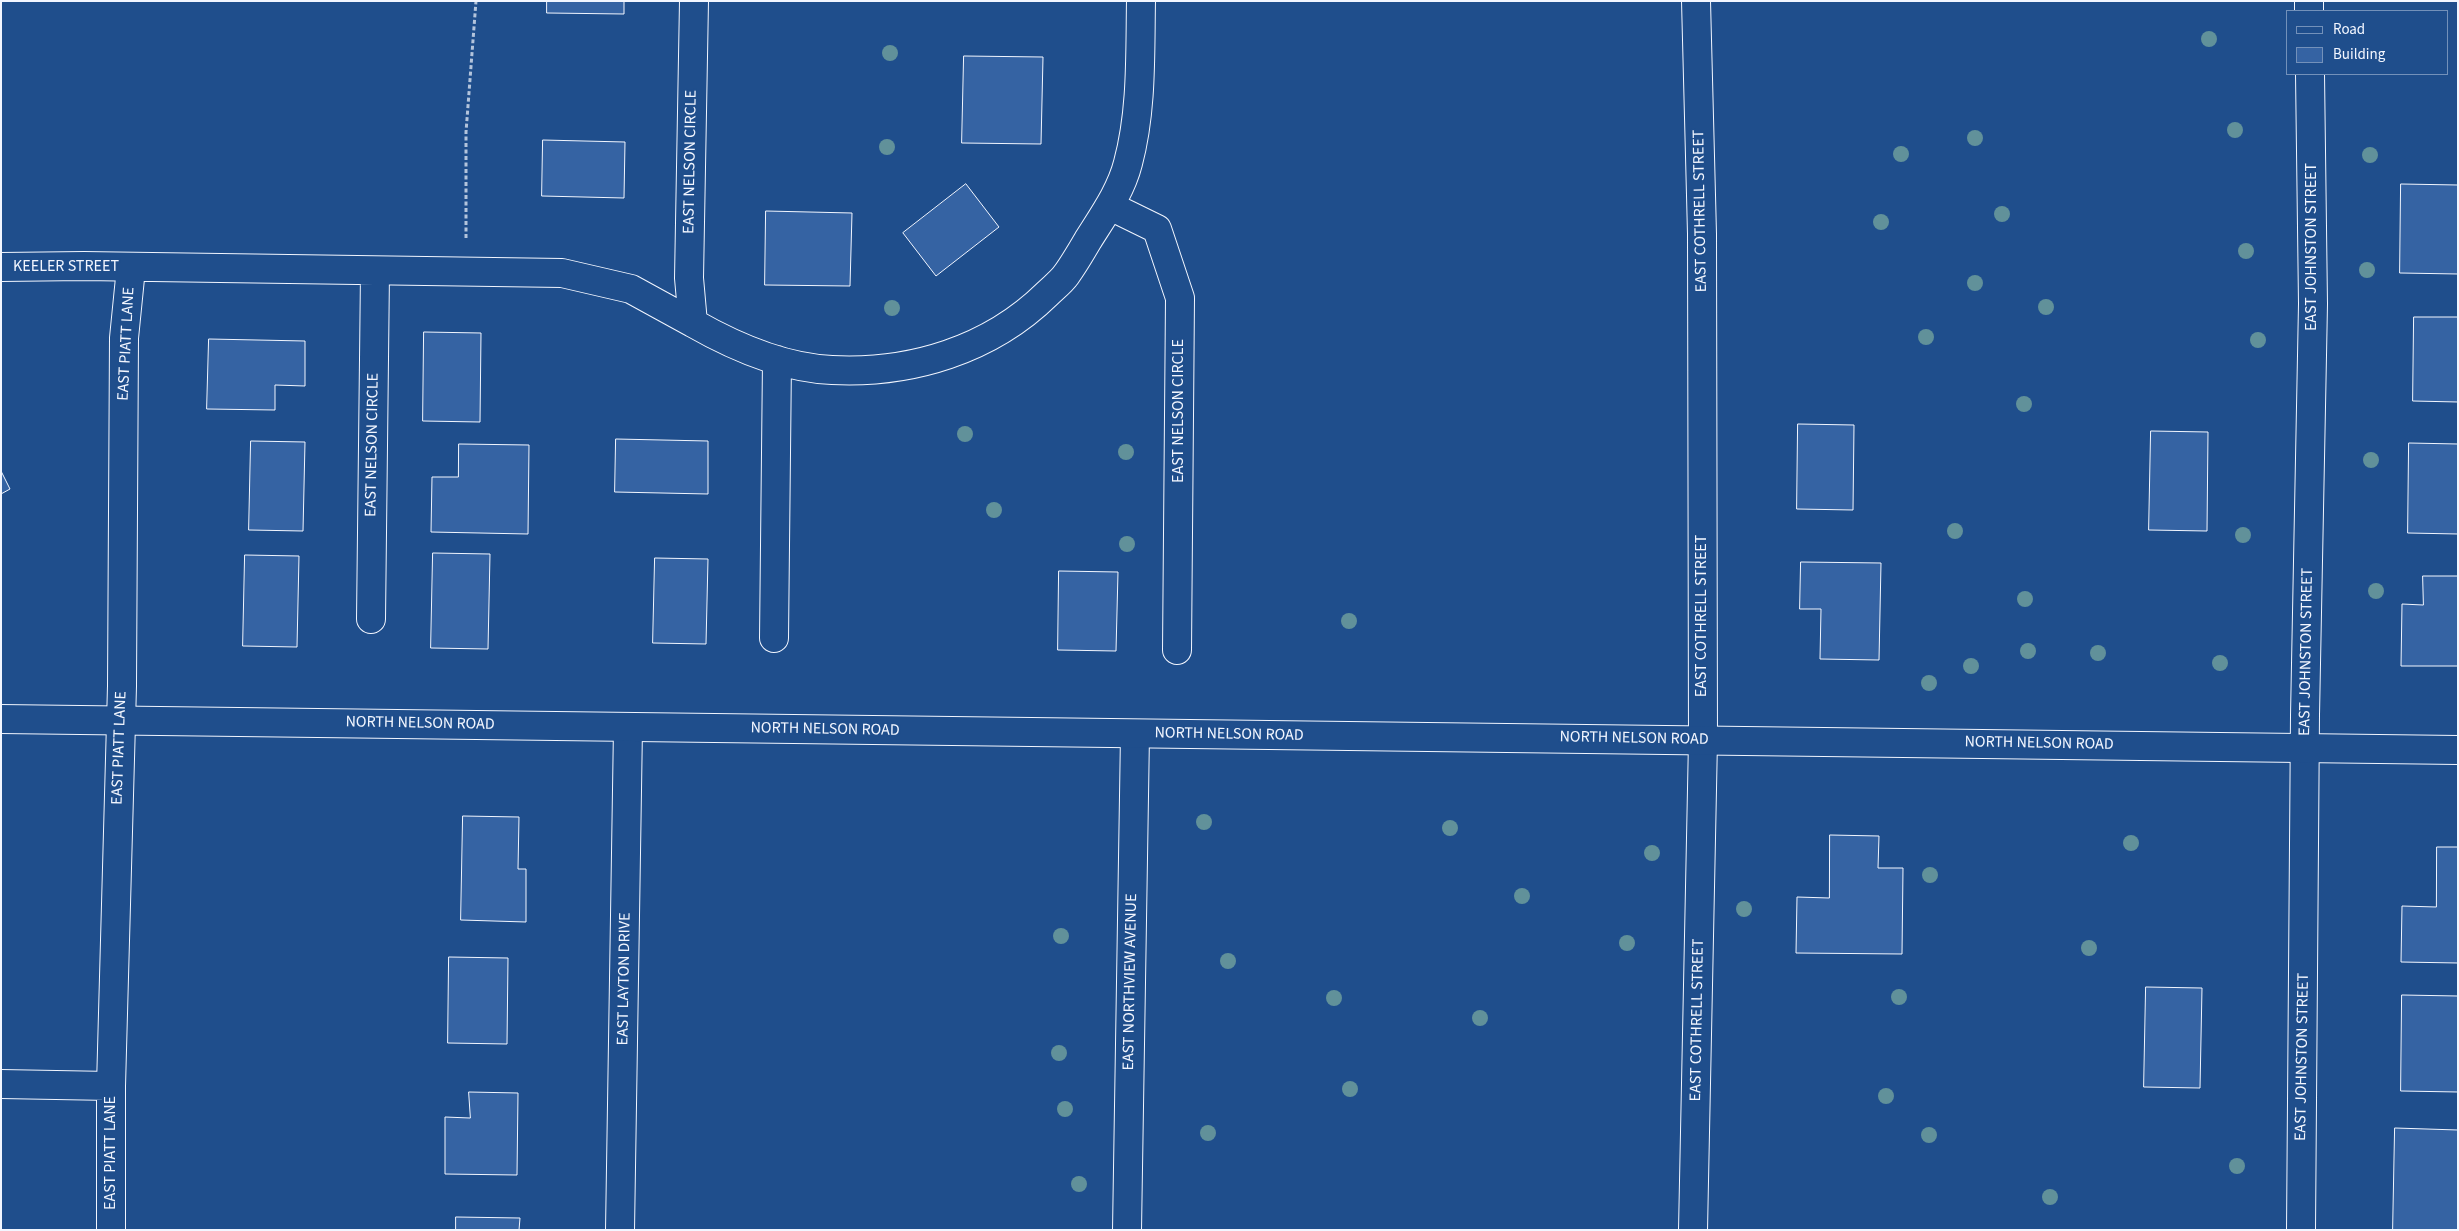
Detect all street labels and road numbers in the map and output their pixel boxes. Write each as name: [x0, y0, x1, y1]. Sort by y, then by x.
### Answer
street label: EAST NELSON CIRCLE: [680, 90, 702, 234]
street label: EAST COTHRELL STREET: [1690, 130, 1712, 292]
street label: EAST JOHNSTON STREET: [2302, 163, 2322, 331]
street label: KEELER STREET: [13, 257, 119, 277]
street label: EAST PIATT LANE: [114, 287, 140, 401]
street label: EAST NELSON CIRCLE: [1169, 339, 1189, 483]
street label: EAST NELSON CIRCLE: [362, 373, 384, 517]
street label: EAST COTHRELL STREET: [1692, 535, 1712, 697]
street label: EAST JOHNSTON STREET: [2296, 568, 2318, 736]
street label: EAST PIATT LANE: [108, 691, 132, 805]
street label: NORTH NELSON ROAD: [345, 713, 495, 735]
street label: NORTH NELSON ROAD: [750, 719, 900, 741]
street label: NORTH NELSON ROAD: [1154, 724, 1304, 746]
street label: NORTH NELSON ROAD: [1559, 728, 1709, 750]
street label: NORTH NELSON ROAD: [1964, 733, 2114, 755]
street label: EAST NORTHVIEW AVENUE: [1120, 893, 1142, 1071]
street label: EAST LAYTON DRIVE: [614, 912, 636, 1046]
street label: EAST COTHRELL STREET: [1687, 939, 1709, 1101]
street label: EAST JOHNSTON STREET: [2292, 973, 2314, 1141]
street label: EAST PIATT LANE: [101, 1096, 121, 1210]

